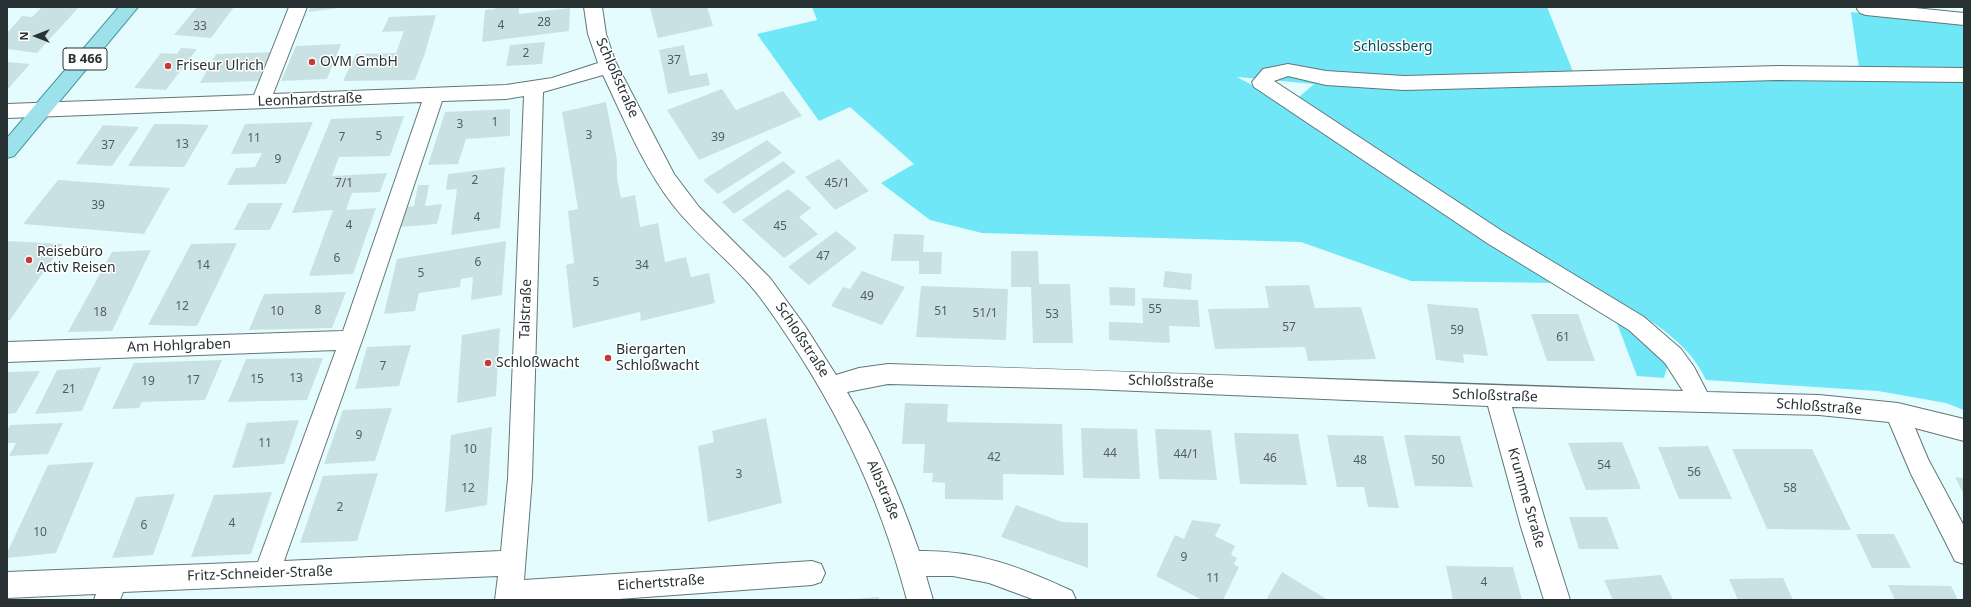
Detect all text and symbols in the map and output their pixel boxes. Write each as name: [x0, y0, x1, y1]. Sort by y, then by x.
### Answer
north arrow: [16, 16, 56, 56]
house number: 28: [537, 16, 551, 30]
house number: 4: [498, 19, 504, 33]
house number: 33: [193, 20, 207, 34]
text: N: [16, 32, 31, 40]
street label: Schloßstraße: [592, 35, 642, 121]
park label: Schlossberg: [1353, 39, 1433, 55]
house number: 2: [523, 47, 529, 61]
road number: B 466: [63, 48, 107, 70]
place label: OVM GmbH: [320, 54, 398, 70]
house number: 37: [667, 54, 681, 68]
marker: OVM GmbH: [307, 57, 317, 67]
place label: Friseur Ulrich: [176, 58, 264, 74]
marker: Friseur Ulrich: [163, 61, 173, 71]
street label: Leonhardstraße: [257, 90, 363, 110]
house number: 1: [492, 116, 498, 130]
house number: 3: [457, 118, 463, 132]
house number: 3: [586, 129, 592, 143]
house number: 5: [376, 130, 382, 144]
house number: 7: [339, 131, 345, 145]
house number: 39: [711, 131, 725, 145]
house number: 11: [247, 132, 261, 146]
house number: 13: [175, 138, 189, 152]
house number: 37: [101, 139, 115, 153]
house number: 9: [275, 153, 281, 167]
house number: 2: [472, 174, 478, 188]
house number: 7/1: [335, 177, 353, 191]
house number: 45/1: [824, 177, 850, 191]
house number: 39: [91, 199, 105, 213]
house number: 4: [474, 211, 480, 225]
house number: 4: [346, 219, 352, 233]
house number: 45: [773, 220, 787, 234]
place label: Reisebüro Activ Reisen: [37, 244, 116, 276]
house number: 47: [816, 250, 830, 264]
house number: 6: [334, 252, 340, 266]
marker: Reisebüro Activ Reisen: [24, 255, 34, 265]
house number: 6: [475, 256, 481, 270]
house number: 14: [196, 259, 210, 273]
house number: 34: [635, 259, 649, 273]
house number: 5: [418, 267, 424, 281]
house number: 5: [593, 276, 599, 290]
street label: Talstraße: [517, 279, 535, 339]
house number: 49: [860, 290, 874, 304]
street label: Schloßstraße: [772, 299, 832, 381]
house number: 12: [175, 300, 189, 314]
house number: 55: [1148, 303, 1162, 317]
house number: 8: [315, 304, 321, 318]
house number: 10: [270, 305, 284, 319]
house number: 51: [934, 305, 948, 319]
house number: 18: [93, 306, 107, 320]
house number: 51/1: [972, 307, 998, 321]
house number: 53: [1045, 308, 1059, 322]
house number: 57: [1282, 321, 1296, 335]
house number: 59: [1450, 324, 1464, 338]
house number: 61: [1556, 331, 1570, 345]
street label: Am Hohlgraben: [127, 336, 231, 356]
place label: Biergarten Schloßwacht: [616, 342, 699, 374]
marker: Biergarten Schloßwacht: [603, 353, 613, 363]
place label: Schloßwacht: [496, 355, 579, 371]
marker: Schloßwacht: [483, 358, 493, 368]
house number: 7: [380, 360, 386, 374]
house number: 13: [289, 372, 303, 386]
street label: Schloßstraße: [1128, 372, 1214, 392]
house number: 15: [250, 373, 264, 387]
house number: 17: [186, 374, 200, 388]
house number: 19: [141, 375, 155, 389]
house number: 21: [62, 383, 76, 397]
street label: Schloßstraße: [1452, 386, 1538, 406]
street label: Schloßstraße: [1776, 396, 1862, 418]
house number: 9: [356, 429, 362, 443]
house number: 11: [258, 437, 272, 451]
house number: 10: [463, 443, 477, 457]
street label: Krumme Straße: [1504, 446, 1548, 550]
house number: 44: [1103, 447, 1117, 461]
house number: 44/1: [1173, 448, 1199, 462]
house number: 42: [987, 451, 1001, 465]
house number: 46: [1263, 452, 1277, 466]
house number: 48: [1353, 454, 1367, 468]
house number: 50: [1431, 454, 1445, 468]
street label: Albstraße: [863, 458, 903, 522]
house number: 54: [1597, 459, 1611, 473]
house number: 56: [1687, 466, 1701, 480]
house number: 3: [736, 468, 742, 482]
house number: 12: [461, 482, 475, 496]
house number: 58: [1783, 482, 1797, 496]
house number: 2: [337, 501, 343, 515]
house number: 4: [229, 517, 235, 531]
house number: 6: [141, 519, 147, 533]
house number: 10: [33, 526, 47, 540]
house number: 9: [1181, 551, 1187, 565]
street label: Fritz-Schneider-Straße: [187, 563, 333, 585]
street label: Eichertstraße: [617, 572, 705, 594]
house number: 11: [1206, 572, 1220, 586]
house number: 4: [1481, 576, 1487, 590]

